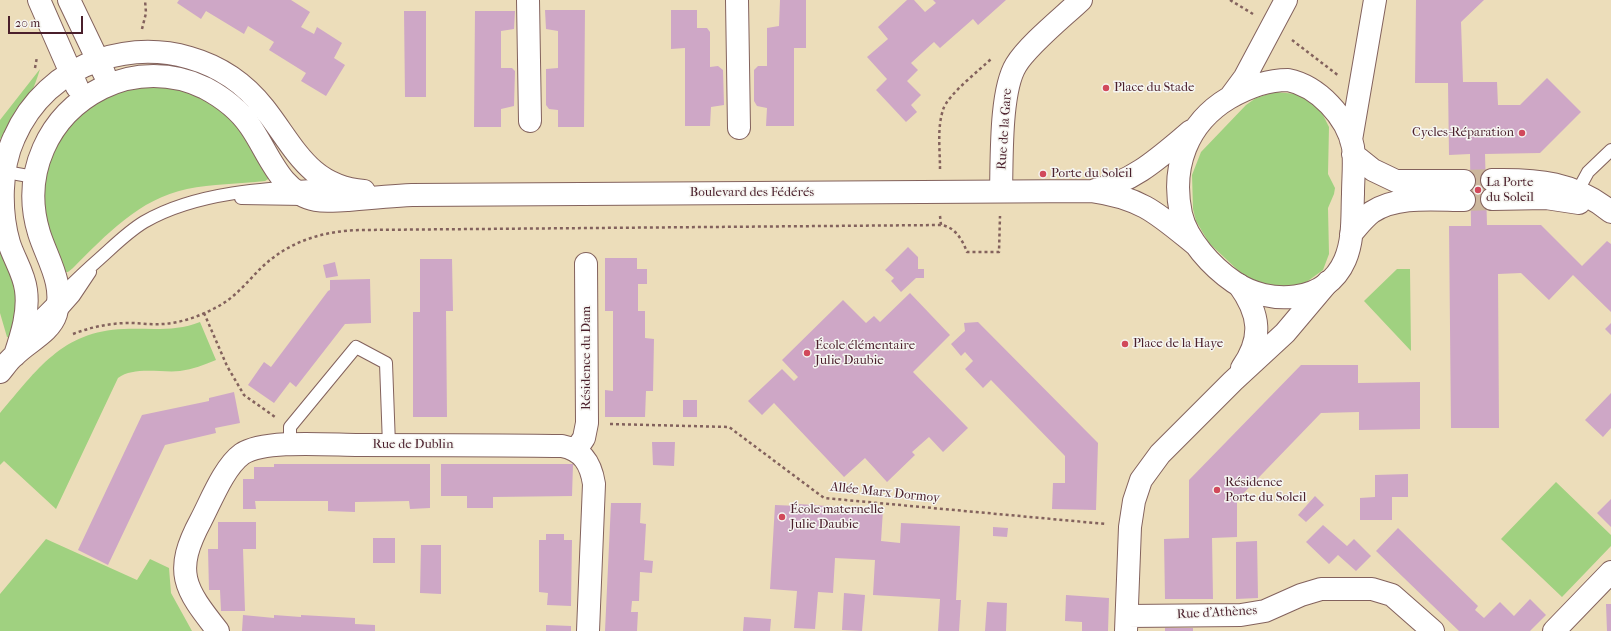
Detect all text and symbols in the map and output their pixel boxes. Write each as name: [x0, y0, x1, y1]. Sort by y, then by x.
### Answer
scale bar: [10, 8, 85, 34]
text: 20 m: [15, 16, 40, 30]
place label: Place du Stade: [1114, 80, 1194, 96]
marker: Place du Stade: [1101, 83, 1111, 93]
street label: Rue de la Gare: [994, 88, 1016, 170]
place label: Cycles-Réparation: [1412, 125, 1514, 141]
marker: Cycles-Réparation: [1517, 128, 1527, 138]
place label: Porte du Soleil: [1051, 166, 1132, 182]
marker: Porte du Soleil: [1038, 169, 1048, 179]
place label: La Porte du Soleil: [1486, 175, 1534, 206]
street label: Boulevard des Fédérés: [690, 185, 814, 201]
marker: La Porte du Soleil: [1473, 185, 1483, 195]
street label: Résidence du Dam: [579, 306, 595, 410]
place label: Place de la Haye: [1133, 336, 1223, 352]
place label: École élémentaire Julie Daubie: [815, 338, 915, 369]
marker: Place de la Haye: [1120, 339, 1130, 349]
marker: École élémentaire Julie Daubie: [802, 348, 812, 358]
street label: Rue de Dublin: [373, 437, 453, 453]
place label: Résidence Porte du Soleil: [1225, 475, 1306, 506]
street label: Allée Marx Dormoy: [829, 479, 941, 507]
marker: Résidence Porte du Soleil: [1212, 485, 1222, 495]
place label: École maternelle Julie Daubie: [790, 502, 884, 533]
marker: École maternelle Julie Daubie: [777, 512, 787, 522]
street label: Rue d'Athènes: [1176, 603, 1258, 623]

